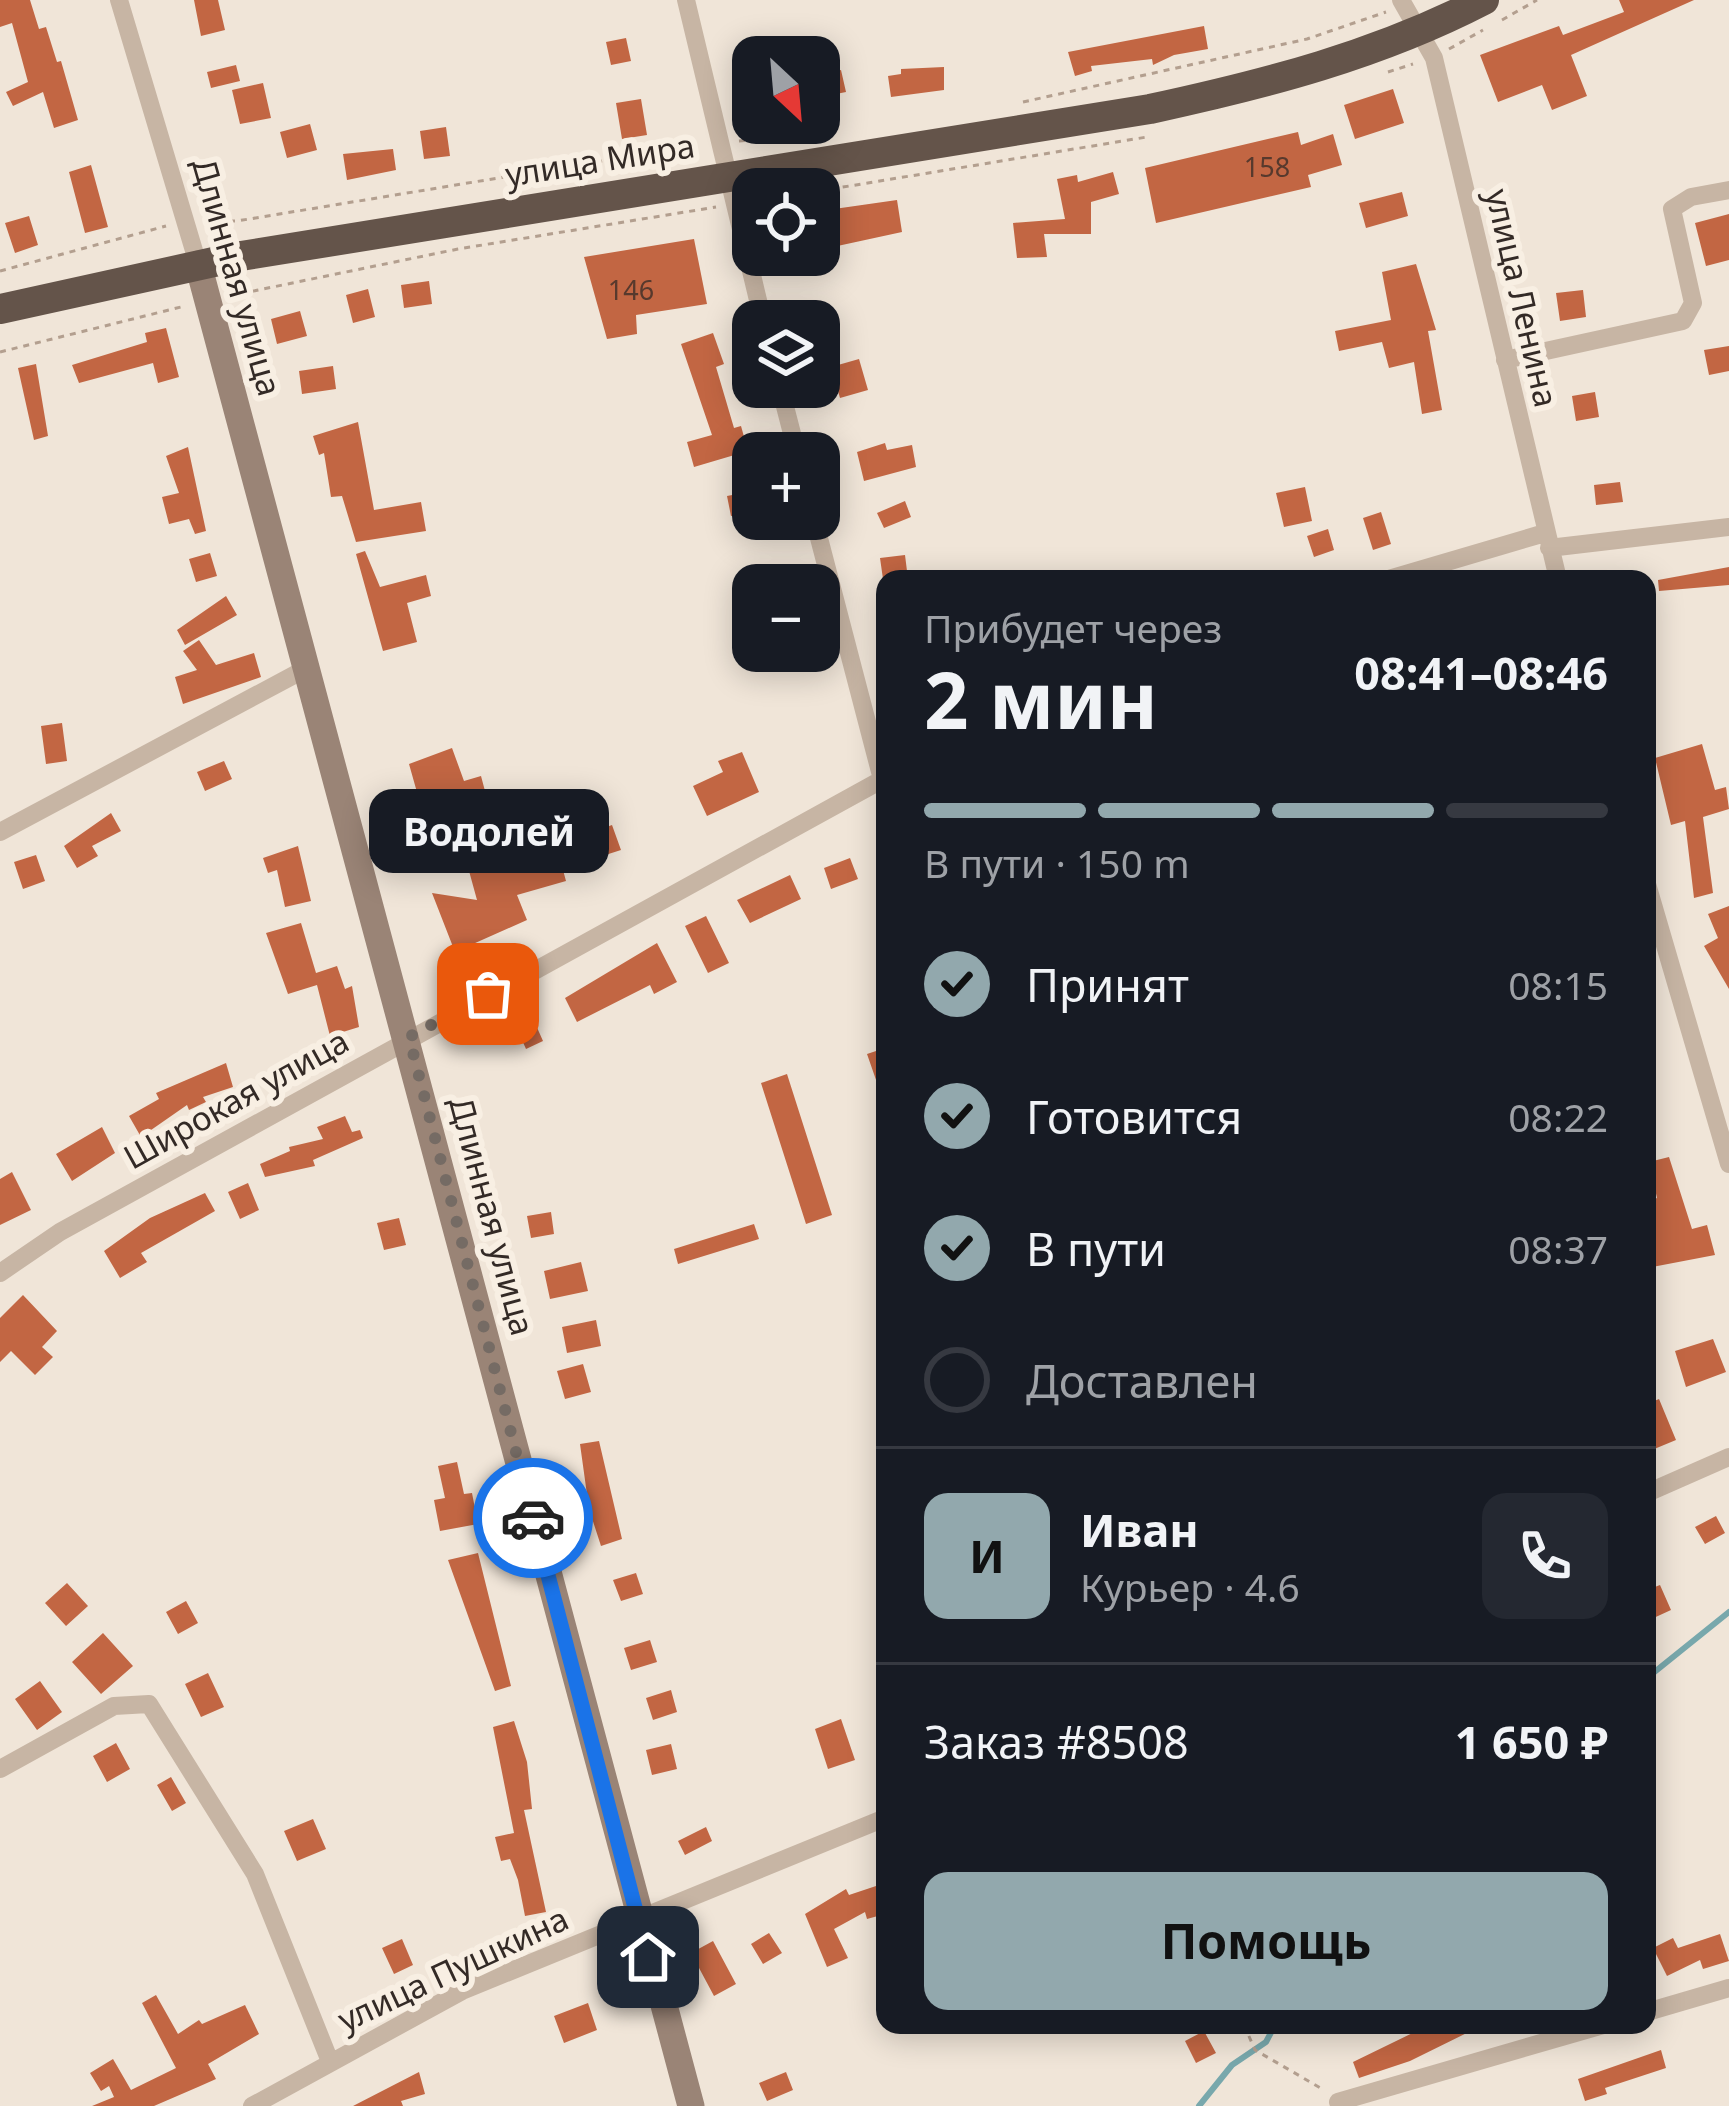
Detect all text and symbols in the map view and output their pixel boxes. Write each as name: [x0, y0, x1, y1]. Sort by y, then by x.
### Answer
north arrow: [732, 36, 840, 144]
map controls: [732, 36, 840, 672]
street label: улица Мира: [502, 122, 698, 197]
house number: 158: [1244, 148, 1290, 185]
street label: Длинная улица: [182, 153, 293, 401]
button: locate: [732, 168, 840, 276]
street label: улица Ленина: [1476, 184, 1569, 411]
house number: 146: [608, 271, 654, 308]
button: layers: [732, 300, 840, 408]
button: +: [732, 432, 840, 540]
button: −: [732, 564, 840, 672]
text: Прибудет через: [924, 601, 1222, 654]
text: 08:41–08:46: [1354, 642, 1608, 703]
text: 2 мин: [924, 646, 1158, 752]
callout: Водолей: [368, 790, 608, 874]
text: Водолей: [403, 804, 575, 857]
text: В пути · 150 m: [924, 836, 1190, 889]
pin: [437, 943, 539, 1045]
icon: check: [924, 951, 990, 1017]
text: Принят: [1026, 954, 1189, 1015]
text: 08:15: [1508, 958, 1608, 1011]
icon: bag: [455, 961, 521, 1027]
street label: Широкая улица: [115, 1018, 356, 1179]
icon: check: [924, 1083, 990, 1149]
text: Готовится: [1026, 1086, 1242, 1147]
text: 08:22: [1508, 1090, 1608, 1143]
street label: Длинная улица: [439, 1092, 546, 1340]
icon: check: [924, 1215, 990, 1281]
text: В пути: [1026, 1218, 1166, 1279]
text: 08:37: [1508, 1222, 1608, 1275]
text: Доставлен: [1026, 1350, 1258, 1411]
courier: [473, 1458, 593, 1578]
icon: car: [500, 1485, 566, 1551]
button: phone: [1482, 1493, 1608, 1619]
text: Иван: [1080, 1499, 1199, 1560]
text: И: [969, 1525, 1005, 1586]
text: Курьер · 4.6: [1080, 1560, 1300, 1613]
text: Заказ #8508: [924, 1711, 1189, 1772]
text: 1 650 ₽: [1455, 1711, 1608, 1772]
button: Помощь: [924, 1872, 1608, 2010]
street label: улица Пушкина: [330, 1895, 575, 2042]
pin: [597, 1906, 699, 2008]
icon: home: [615, 1924, 681, 1990]

